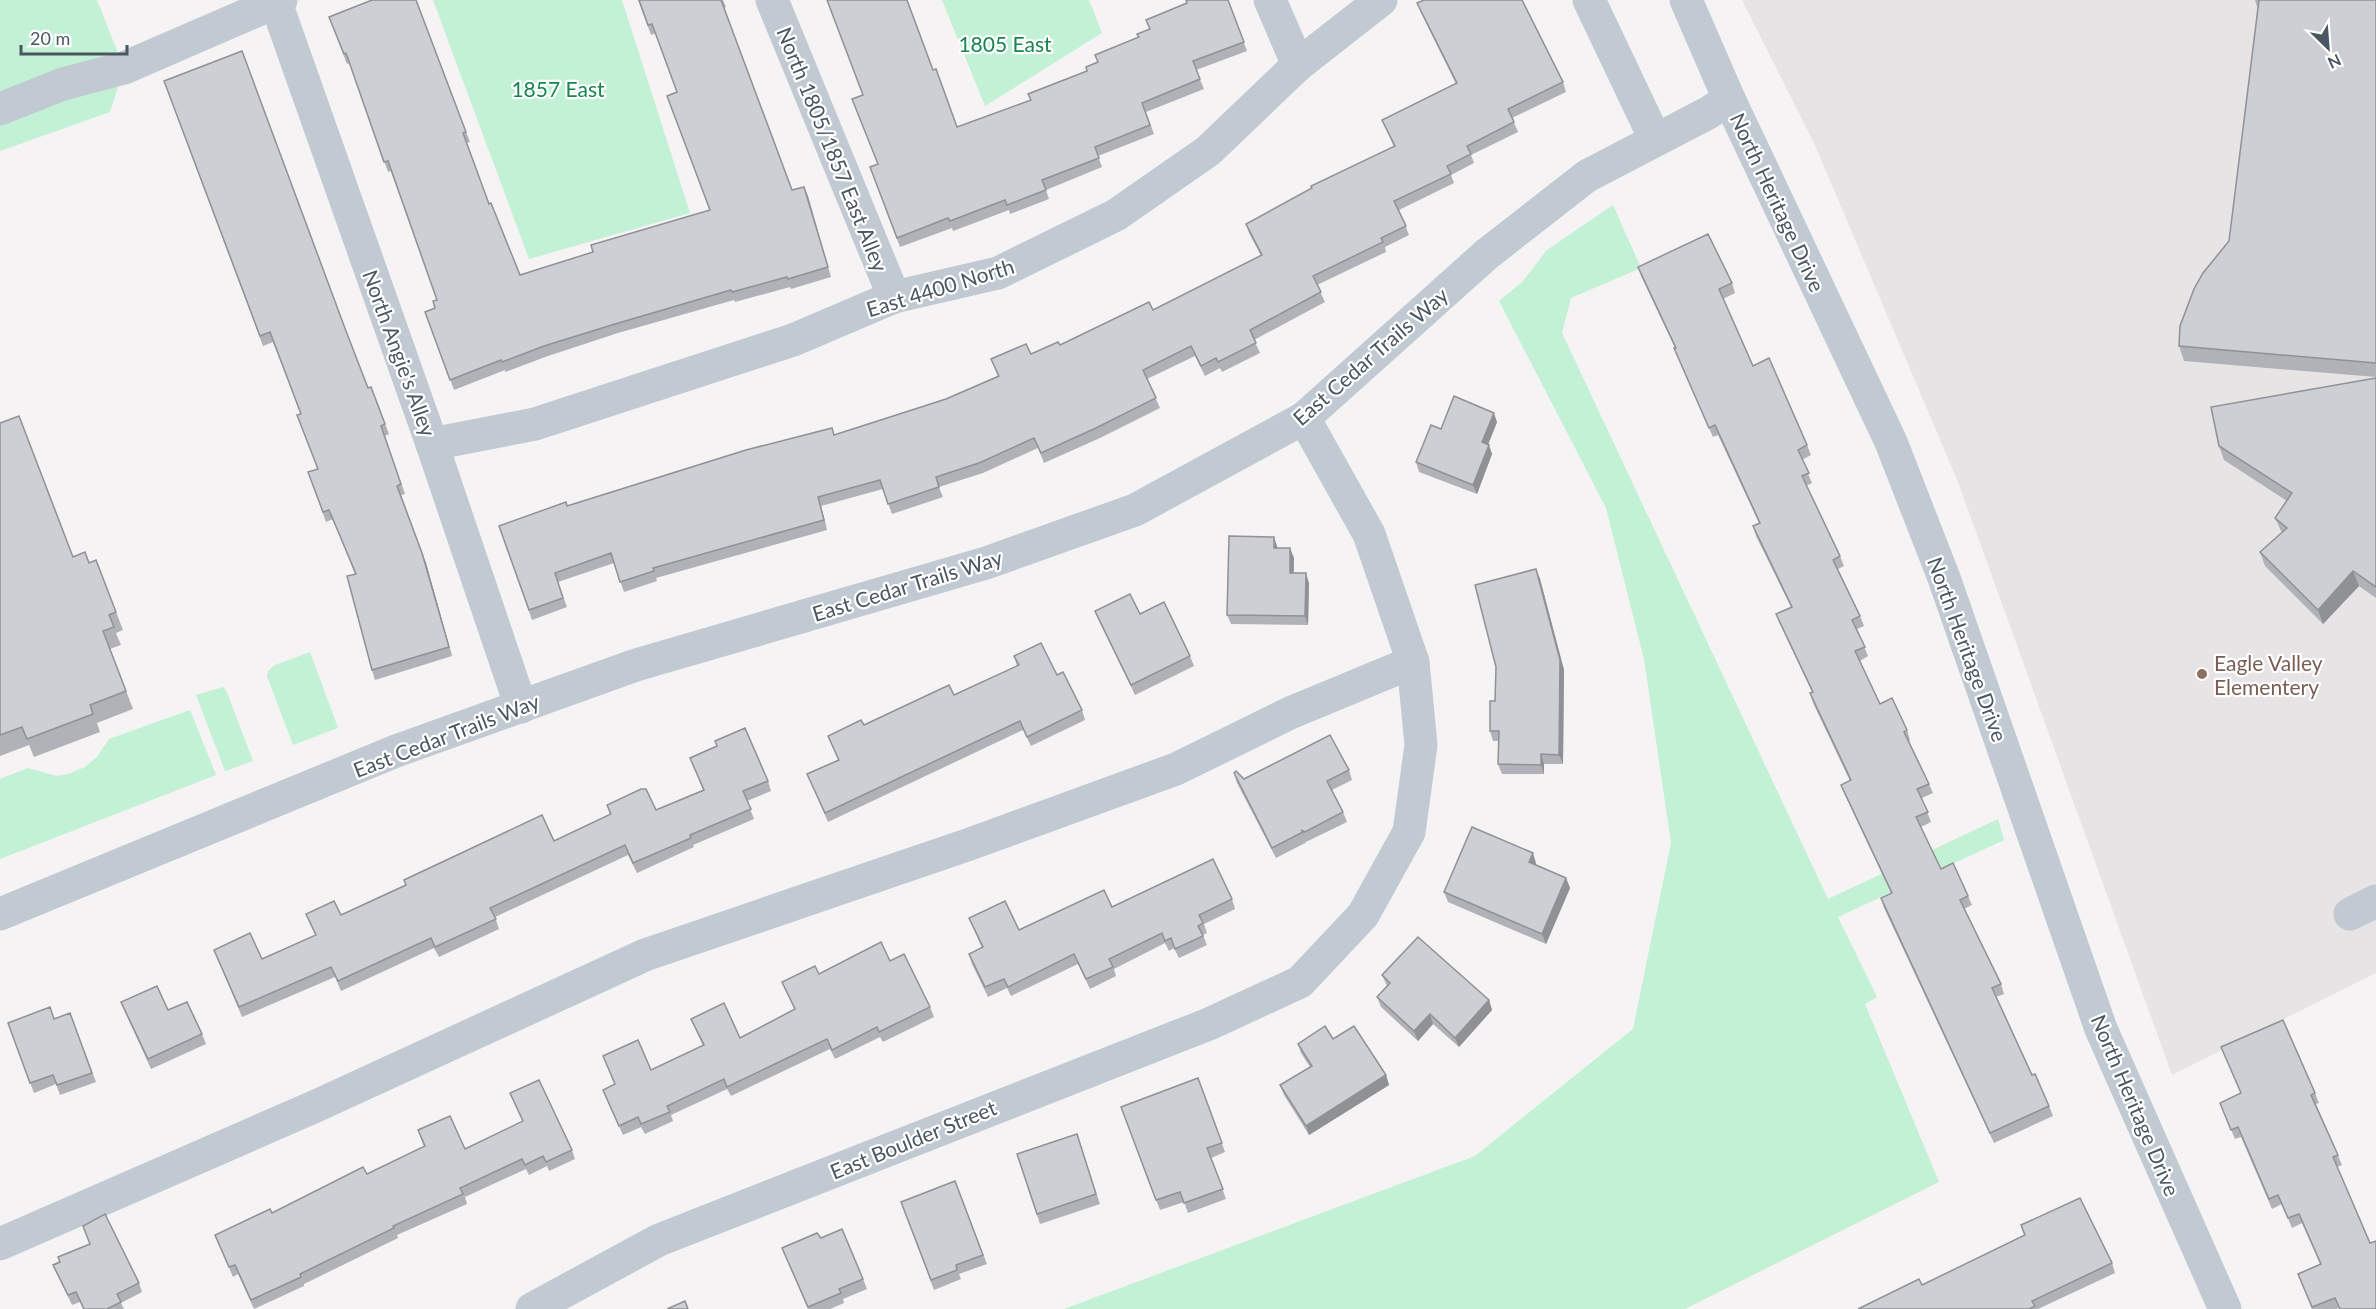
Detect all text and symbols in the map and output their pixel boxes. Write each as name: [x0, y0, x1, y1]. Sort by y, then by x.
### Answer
scale bar: [21, 18, 128, 56]
north arrow: [2298, 18, 2358, 78]
street label: North 1805/1857 East Alley: [772, 23, 894, 275]
text: 20 m: [30, 27, 70, 49]
park label: 1805 East: [958, 31, 1052, 56]
text: N: [2325, 51, 2344, 73]
park label: 1857 East: [511, 76, 605, 101]
street label: North Heritage Drive: [1726, 109, 1830, 295]
street label: East 4400 North: [863, 253, 1017, 321]
street label: North Angie's Alley: [358, 266, 442, 440]
street label: East Cedar Trails Way: [1287, 282, 1453, 430]
street label: East Cedar Trails Way: [809, 544, 1005, 626]
street label: North Heritage Drive: [1923, 553, 2013, 745]
place label: Eagle Valley Elementery: [2214, 650, 2323, 699]
marker: Eagle Valley Elementery: [2195, 667, 2209, 681]
street label: East Cedar Trails Way: [349, 688, 543, 782]
street label: North Heritage Drive: [2086, 1011, 2186, 1199]
street label: East Boulder Street: [826, 1094, 1000, 1184]

